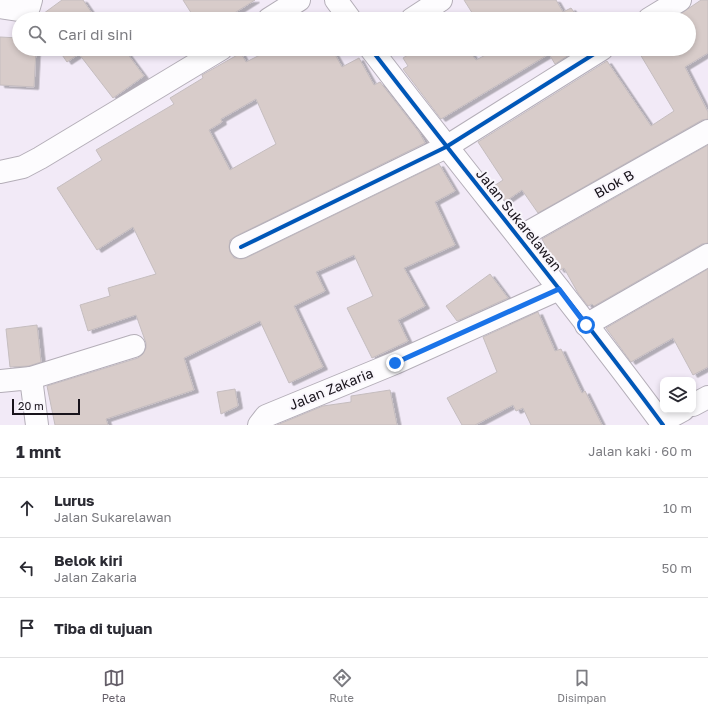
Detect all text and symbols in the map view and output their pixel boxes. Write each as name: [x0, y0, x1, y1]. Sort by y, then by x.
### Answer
search box: [12, 12, 696, 56]
icon: search: [26, 23, 48, 45]
text: Cari di sini: [58, 25, 133, 43]
street label: Jalan Sukarelawan: [473, 165, 566, 274]
street label: Blok B: [591, 166, 637, 201]
route start: [577, 316, 595, 334]
route end: [386, 354, 404, 372]
street label: Jalan Zakaria: [286, 364, 375, 413]
map controls: [660, 377, 696, 413]
button: layers: [660, 377, 696, 413]
scale bar: [12, 397, 80, 416]
text: 20 m: [18, 399, 44, 412]
text: 1 mnt: [16, 441, 61, 462]
text: Jalan kaki · 60 m: [588, 443, 692, 459]
text: Lurus: [54, 491, 95, 509]
icon: ahead: [16, 497, 38, 519]
text: 10 m: [663, 500, 692, 516]
text: Jalan Sukarelawan: [54, 509, 172, 525]
text: Belok kiri: [54, 551, 123, 569]
icon: left: [16, 557, 38, 579]
text: 50 m: [662, 560, 692, 576]
text: Jalan Zakaria: [54, 569, 137, 585]
icon: arrive: [16, 617, 38, 639]
text: Tiba di tujuan: [54, 619, 152, 637]
tab: Peta: [102, 667, 126, 704]
tab: Rute: [329, 667, 354, 704]
tab: Disimpan: [557, 667, 606, 704]

